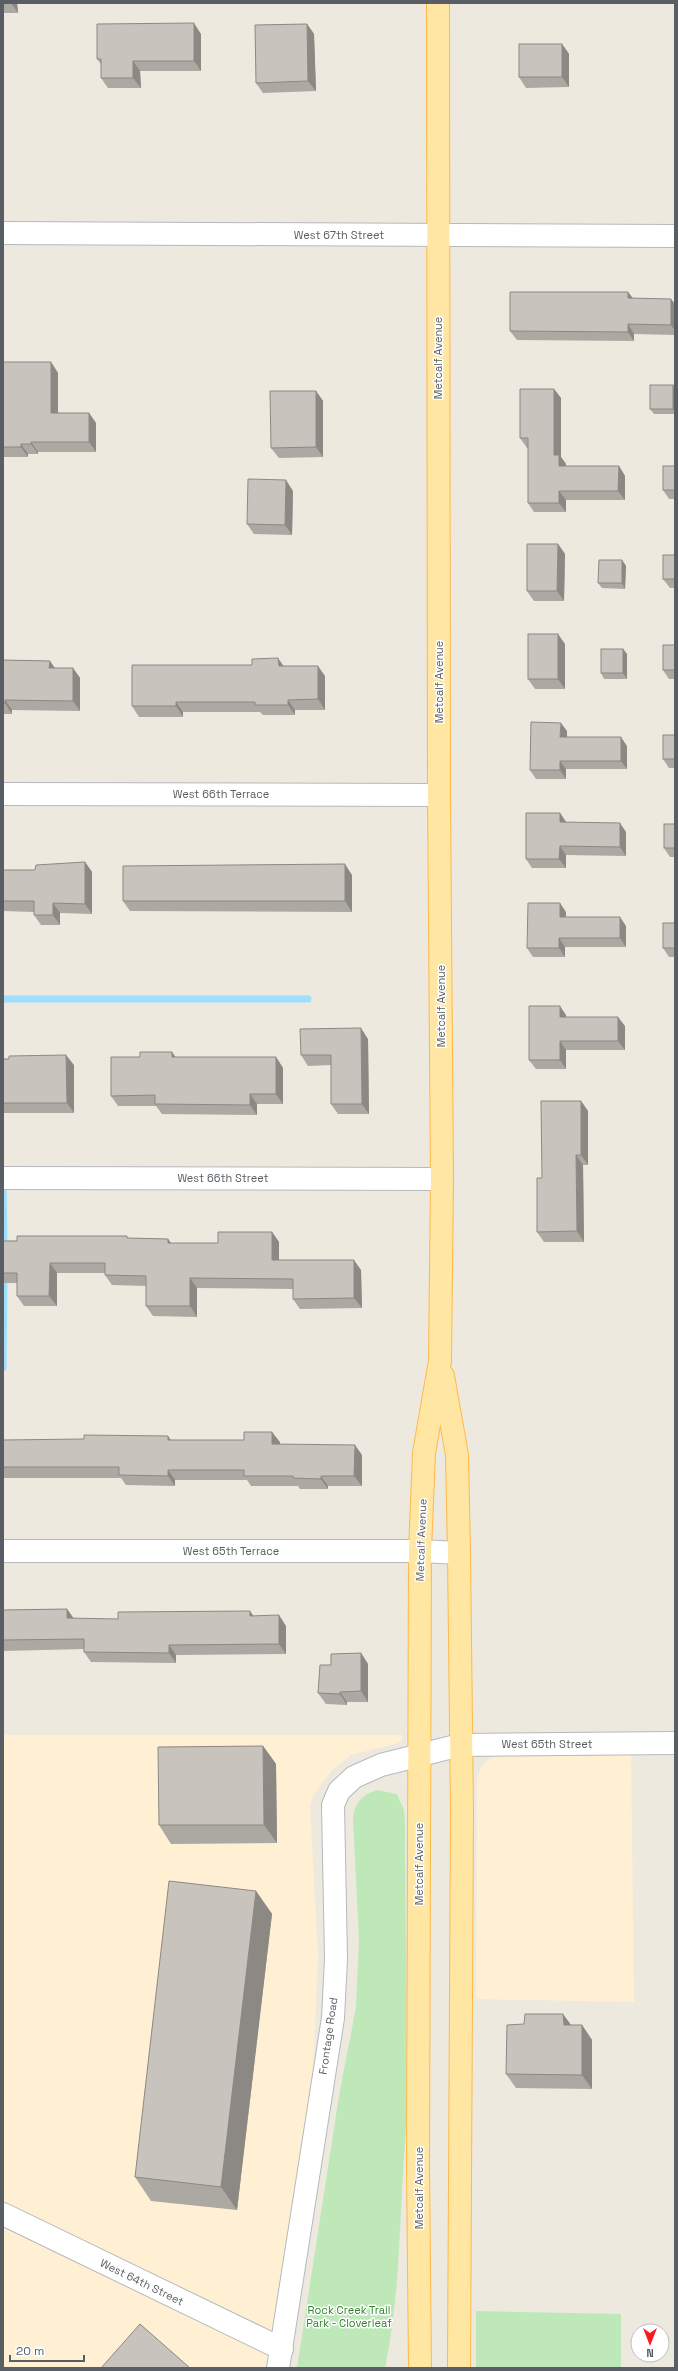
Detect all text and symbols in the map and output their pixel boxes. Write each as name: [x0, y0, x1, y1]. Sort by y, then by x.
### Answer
street label: West 67th Street: [294, 228, 384, 242]
street label: Metcalf Avenue: [431, 317, 445, 399]
street label: Metcalf Avenue: [432, 641, 446, 723]
street label: West 66th Terrace: [173, 787, 269, 801]
street label: Metcalf Avenue: [434, 965, 448, 1047]
street label: West 66th Street: [177, 1171, 269, 1185]
street label: Metcalf Avenue: [413, 1498, 429, 1582]
street label: West 65th Terrace: [183, 1544, 279, 1558]
street label: West 65th Street: [501, 1737, 593, 1751]
street label: Metcalf Avenue: [412, 1823, 426, 1905]
street label: Frontage Road: [316, 1996, 340, 2076]
street label: Metcalf Avenue: [412, 2147, 426, 2229]
street label: West 64th Street: [98, 2256, 186, 2308]
park label: Rock Creek Trail Park - Cloverleaf: [306, 2303, 392, 2330]
north arrow: [630, 2323, 670, 2363]
scale bar: [10, 2337, 84, 2363]
text: 20 m: [16, 2343, 44, 2359]
text: N: [646, 2346, 654, 2360]

